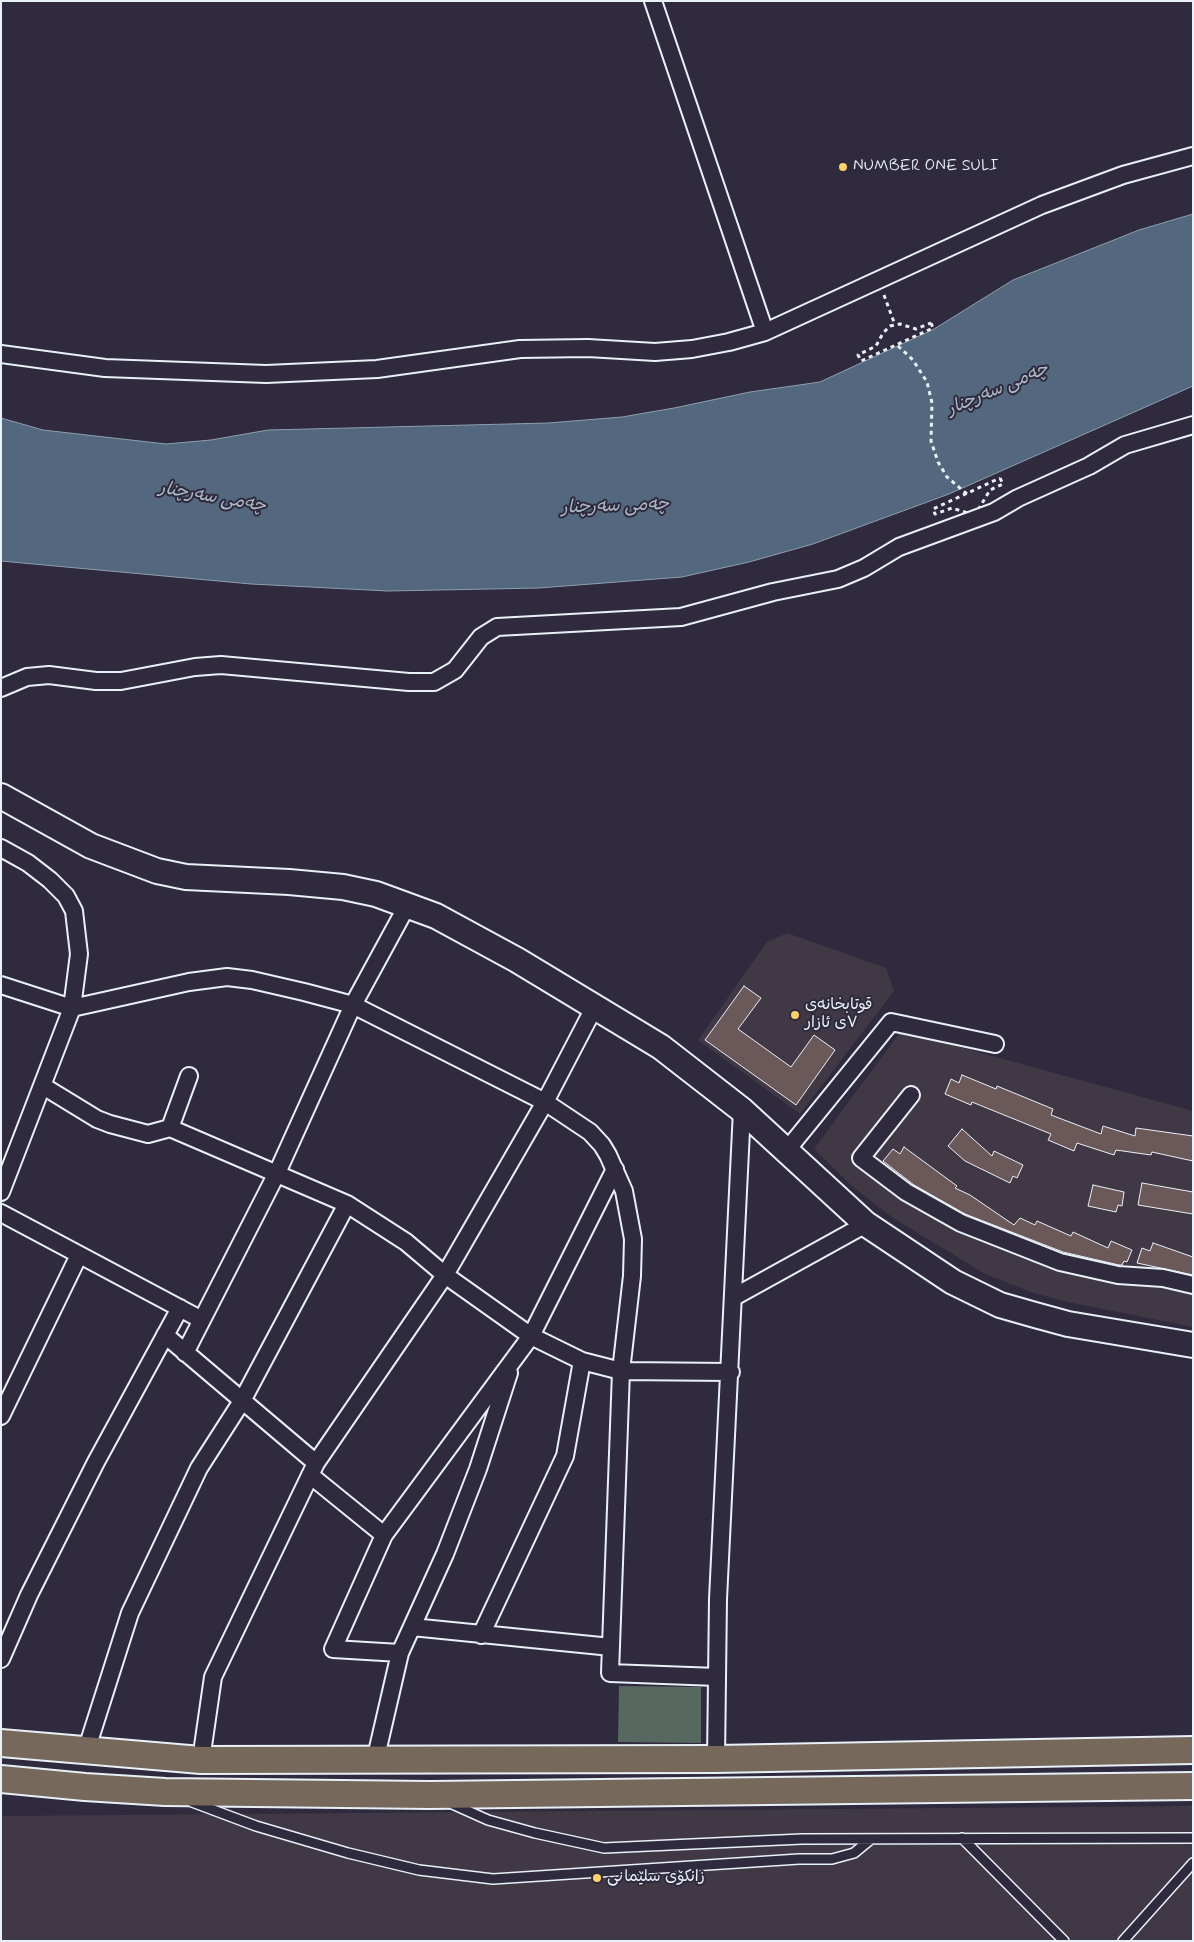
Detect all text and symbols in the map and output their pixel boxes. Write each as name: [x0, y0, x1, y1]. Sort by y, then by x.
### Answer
place label: NUMBER ONE SULI: [853, 157, 999, 177]
marker: NUMBER ONE SULI: [837, 161, 849, 173]
water label: چەمی سەرچنار: [944, 359, 1052, 421]
water label: چەمی سەرچنار: [157, 478, 267, 518]
water label: چەمی سەرچنار: [560, 494, 670, 520]
place label: قوتابخانەی ٧ی ئازار: [805, 996, 872, 1034]
marker: قوتابخانەی ٧ی ئازار: [789, 1009, 801, 1021]
place label: زانکۆی سلێمانی: [607, 1868, 705, 1888]
marker: زانکۆی سلێمانی: [591, 1872, 603, 1884]

